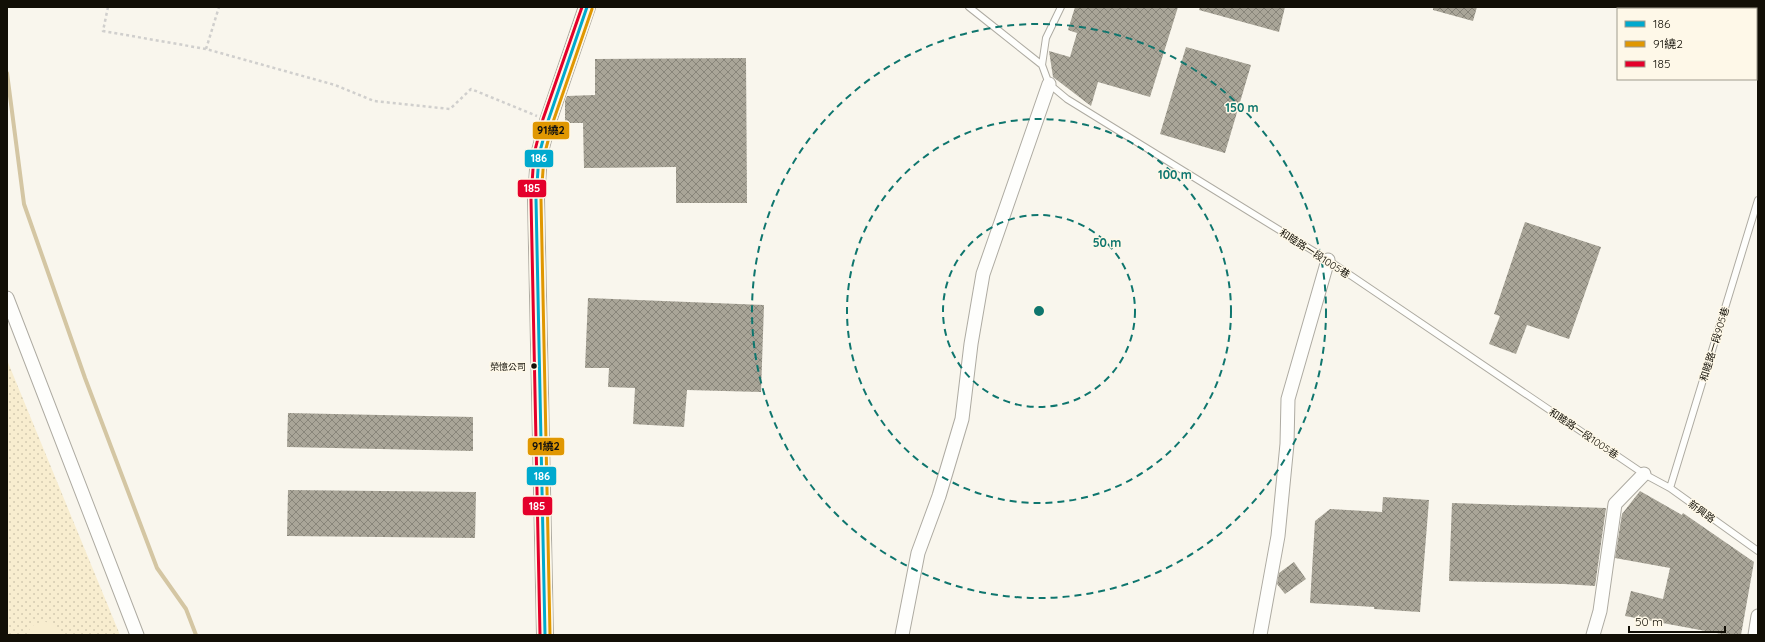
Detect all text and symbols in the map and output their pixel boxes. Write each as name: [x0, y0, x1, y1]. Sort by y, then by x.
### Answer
legend: [1617, 8, 1757, 80]
text: 186: [1653, 16, 1671, 31]
text: 91繞2: [1653, 36, 1683, 51]
text: 185: [1653, 56, 1670, 71]
text: 150 m: [1225, 100, 1259, 115]
line badge: 91繞2: [532, 121, 570, 140]
text: 91繞2: [537, 123, 565, 137]
line badge: 186: [524, 149, 554, 168]
text: 186: [531, 151, 547, 165]
text: 100 m: [1158, 167, 1192, 182]
line badge: 185: [517, 179, 547, 198]
text: 185: [524, 181, 540, 195]
street label: 和睦路一段1005巷: [1277, 226, 1352, 281]
text: 50 m: [1093, 235, 1121, 250]
centre of rings: [1032, 304, 1046, 318]
street label: 和睦路一段905巷: [1697, 305, 1732, 383]
place label: 榮憶公司: [490, 361, 526, 372]
marker: 榮憶公司: [529, 361, 539, 371]
street label: 和睦路一段1005巷: [1546, 405, 1621, 461]
line badge: 91繞2: [527, 437, 565, 456]
text: 91繞2: [532, 439, 560, 453]
line badge: 186: [526, 466, 557, 486]
text: 186: [534, 469, 550, 483]
line badge: 185: [522, 496, 553, 516]
street label: 新興路: [1686, 497, 1718, 525]
text: 185: [529, 499, 545, 513]
scale bar: [1629, 608, 1725, 634]
text: 50 m: [1635, 614, 1663, 629]

